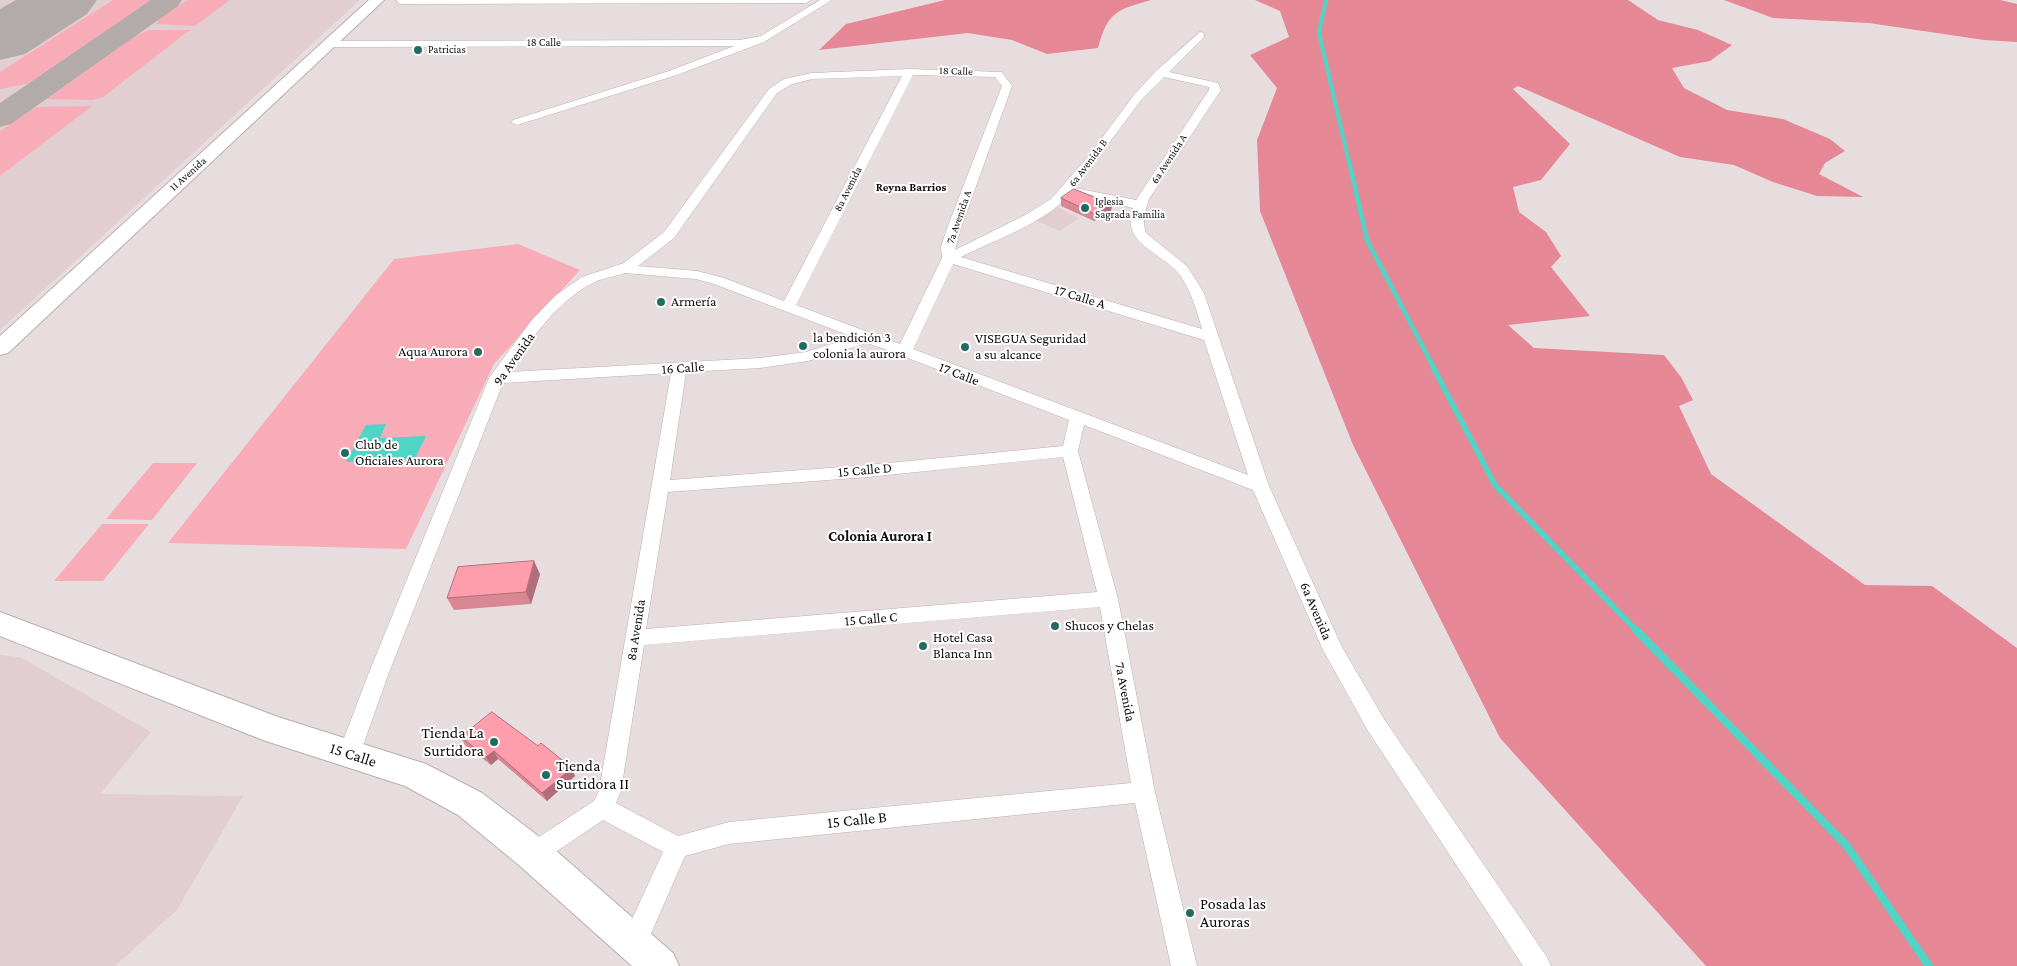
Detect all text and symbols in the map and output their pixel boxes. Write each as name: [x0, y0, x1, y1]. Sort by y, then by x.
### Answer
street label: 18 Calle: [527, 36, 561, 50]
place label: Patricias: [428, 43, 466, 57]
marker: Patricias: [412, 44, 424, 56]
street label: 18 Calle: [939, 64, 973, 78]
street label: 6a Avenida A: [1148, 132, 1190, 186]
street label: 6a Avenida B: [1066, 137, 1110, 189]
street label: 11 Avenida: [167, 154, 209, 194]
street label: 8a Avenida: [831, 164, 865, 214]
district label: Reyna Barrios: [876, 180, 946, 194]
street label: 7a Avenida A: [944, 189, 974, 245]
place label: Iglesia Sagrada Familia: [1095, 195, 1165, 221]
marker: Iglesia Sagrada Familia: [1079, 202, 1091, 214]
street label: 17 Calle A: [1052, 281, 1108, 313]
place label: Armería: [671, 294, 716, 310]
marker: Armería: [655, 296, 667, 308]
street label: 9a Avenida: [490, 329, 538, 389]
place label: la bendición 3 colonia la aurora: [813, 330, 906, 362]
place label: VISEGUA Seguridad a su alcance: [975, 331, 1086, 364]
marker: la bendición 3 colonia la aurora: [797, 340, 809, 352]
marker: VISEGUA Seguridad a su alcance: [959, 341, 971, 353]
place label: Aqua Aurora: [398, 344, 468, 360]
marker: Aqua Aurora: [472, 346, 484, 358]
street label: 16 Calle: [661, 358, 705, 378]
street label: 17 Calle: [936, 359, 982, 389]
place label: Club de Oficiales Aurora: [355, 437, 444, 470]
marker: Club de Oficiales Aurora: [339, 447, 351, 459]
street label: 15 Calle D: [837, 459, 893, 481]
district label: Colonia Aurora I: [828, 527, 932, 545]
street label: 6a Avenida: [1296, 579, 1336, 643]
street label: 8a Avenida: [623, 598, 649, 662]
street label: 15 Calle C: [844, 608, 898, 630]
place label: Shucos y Chelas: [1065, 618, 1154, 634]
marker: Shucos y Chelas: [1049, 620, 1061, 632]
place label: Hotel Casa Blanca Inn: [933, 630, 993, 662]
marker: Hotel Casa Blanca Inn: [917, 640, 929, 652]
street label: 7a Avenida: [1111, 661, 1139, 723]
place label: Tienda La Surtidora: [421, 723, 484, 761]
marker: Tienda La Surtidora: [488, 736, 500, 748]
street label: 15 Calle: [327, 738, 379, 772]
place label: Tienda Surtidora II: [556, 756, 629, 794]
marker: Tienda Surtidora II: [540, 769, 552, 781]
street label: 15 Calle B: [826, 807, 888, 833]
place label: Posada las Auroras: [1200, 894, 1266, 932]
marker: Posada las Auroras: [1184, 907, 1196, 919]

